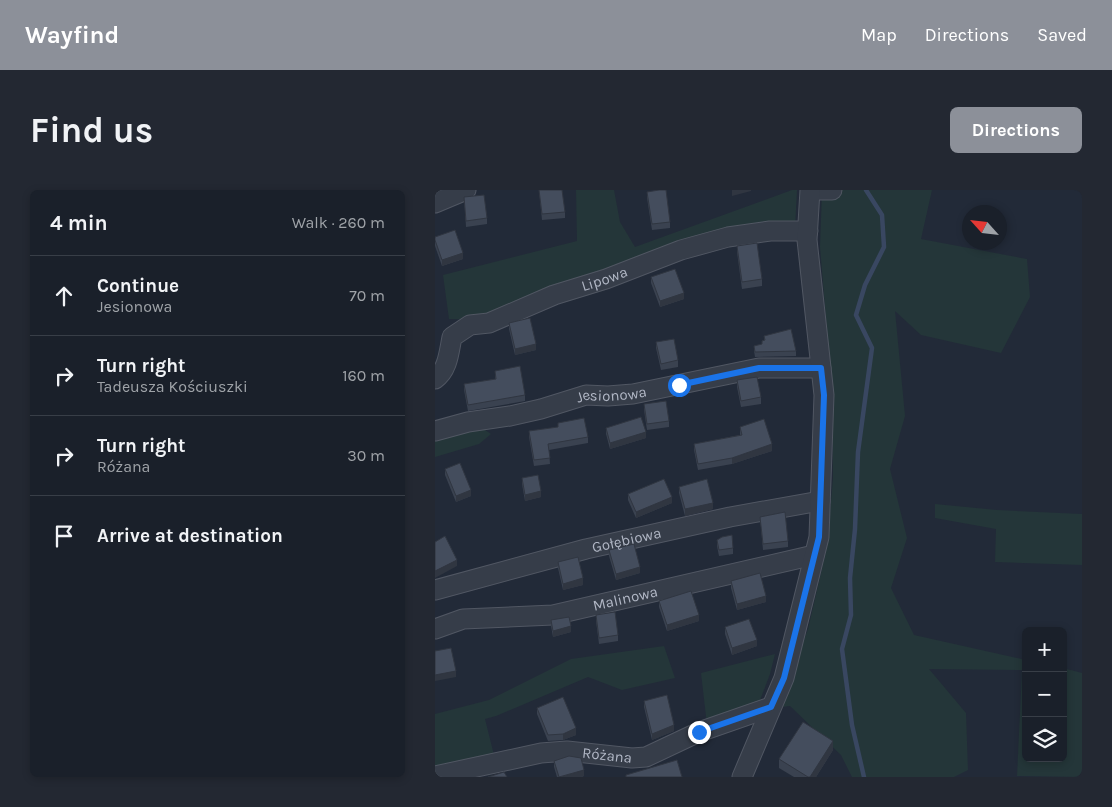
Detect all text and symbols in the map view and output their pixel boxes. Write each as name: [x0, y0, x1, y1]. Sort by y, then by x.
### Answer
text: Wayfind: [25, 21, 119, 49]
text: Map: [861, 24, 897, 46]
text: Directions: [925, 24, 1009, 46]
text: Saved: [1037, 24, 1087, 46]
button: Directions: [950, 107, 1082, 153]
text: Find us: [30, 110, 153, 151]
north arrow: [962, 205, 1007, 250]
text: 4 min: [50, 211, 108, 235]
text: Walk · 260 m: [292, 213, 385, 232]
street label: Lipowa: [579, 263, 630, 295]
text: Continue: [97, 275, 179, 297]
icon: ahead: [50, 282, 78, 310]
text: 70 m: [349, 286, 385, 305]
text: Jesionowa: [97, 297, 172, 316]
text: Turn right: [97, 355, 186, 377]
icon: right: [50, 362, 78, 390]
text: 160 m: [342, 366, 385, 385]
route start: [668, 374, 691, 397]
text: Tadeusza Kościuszki: [97, 377, 248, 396]
street label: Jesionowa: [574, 382, 648, 407]
text: Turn right: [97, 435, 186, 457]
icon: right: [50, 442, 78, 470]
text: 30 m: [347, 446, 385, 465]
text: Różana: [97, 457, 150, 476]
icon: arrive: [50, 522, 78, 550]
street label: Gołębiowa: [590, 524, 663, 556]
text: Arrive at destination: [97, 525, 283, 547]
street label: Malinowa: [591, 582, 660, 615]
map controls: [1022, 627, 1067, 762]
button: +: [1022, 627, 1067, 672]
button: −: [1022, 672, 1067, 717]
button: layers: [1022, 717, 1067, 762]
route end: [688, 721, 711, 744]
street label: Różana: [581, 744, 633, 767]

